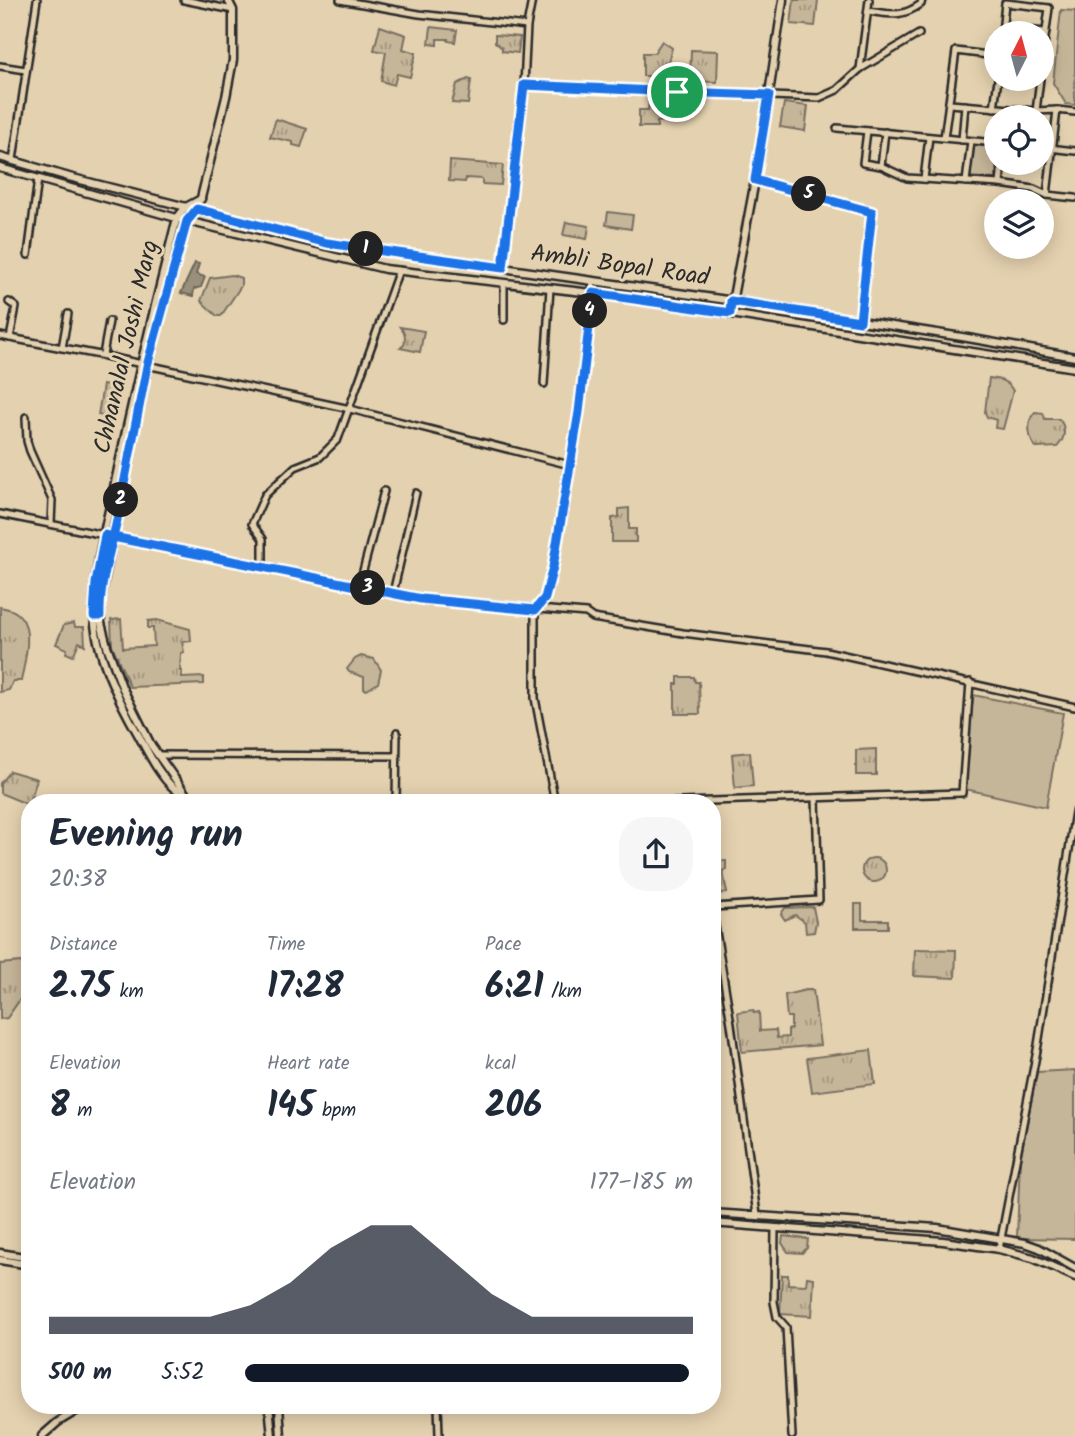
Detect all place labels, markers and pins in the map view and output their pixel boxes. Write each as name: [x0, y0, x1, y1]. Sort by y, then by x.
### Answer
pin: [647, 62, 707, 122]
pin: 5: [792, 176, 826, 212]
pin: 1: [348, 232, 384, 266]
pin: 4: [572, 294, 608, 328]
pin: 2: [104, 482, 138, 518]
pin: 3: [350, 570, 386, 606]

